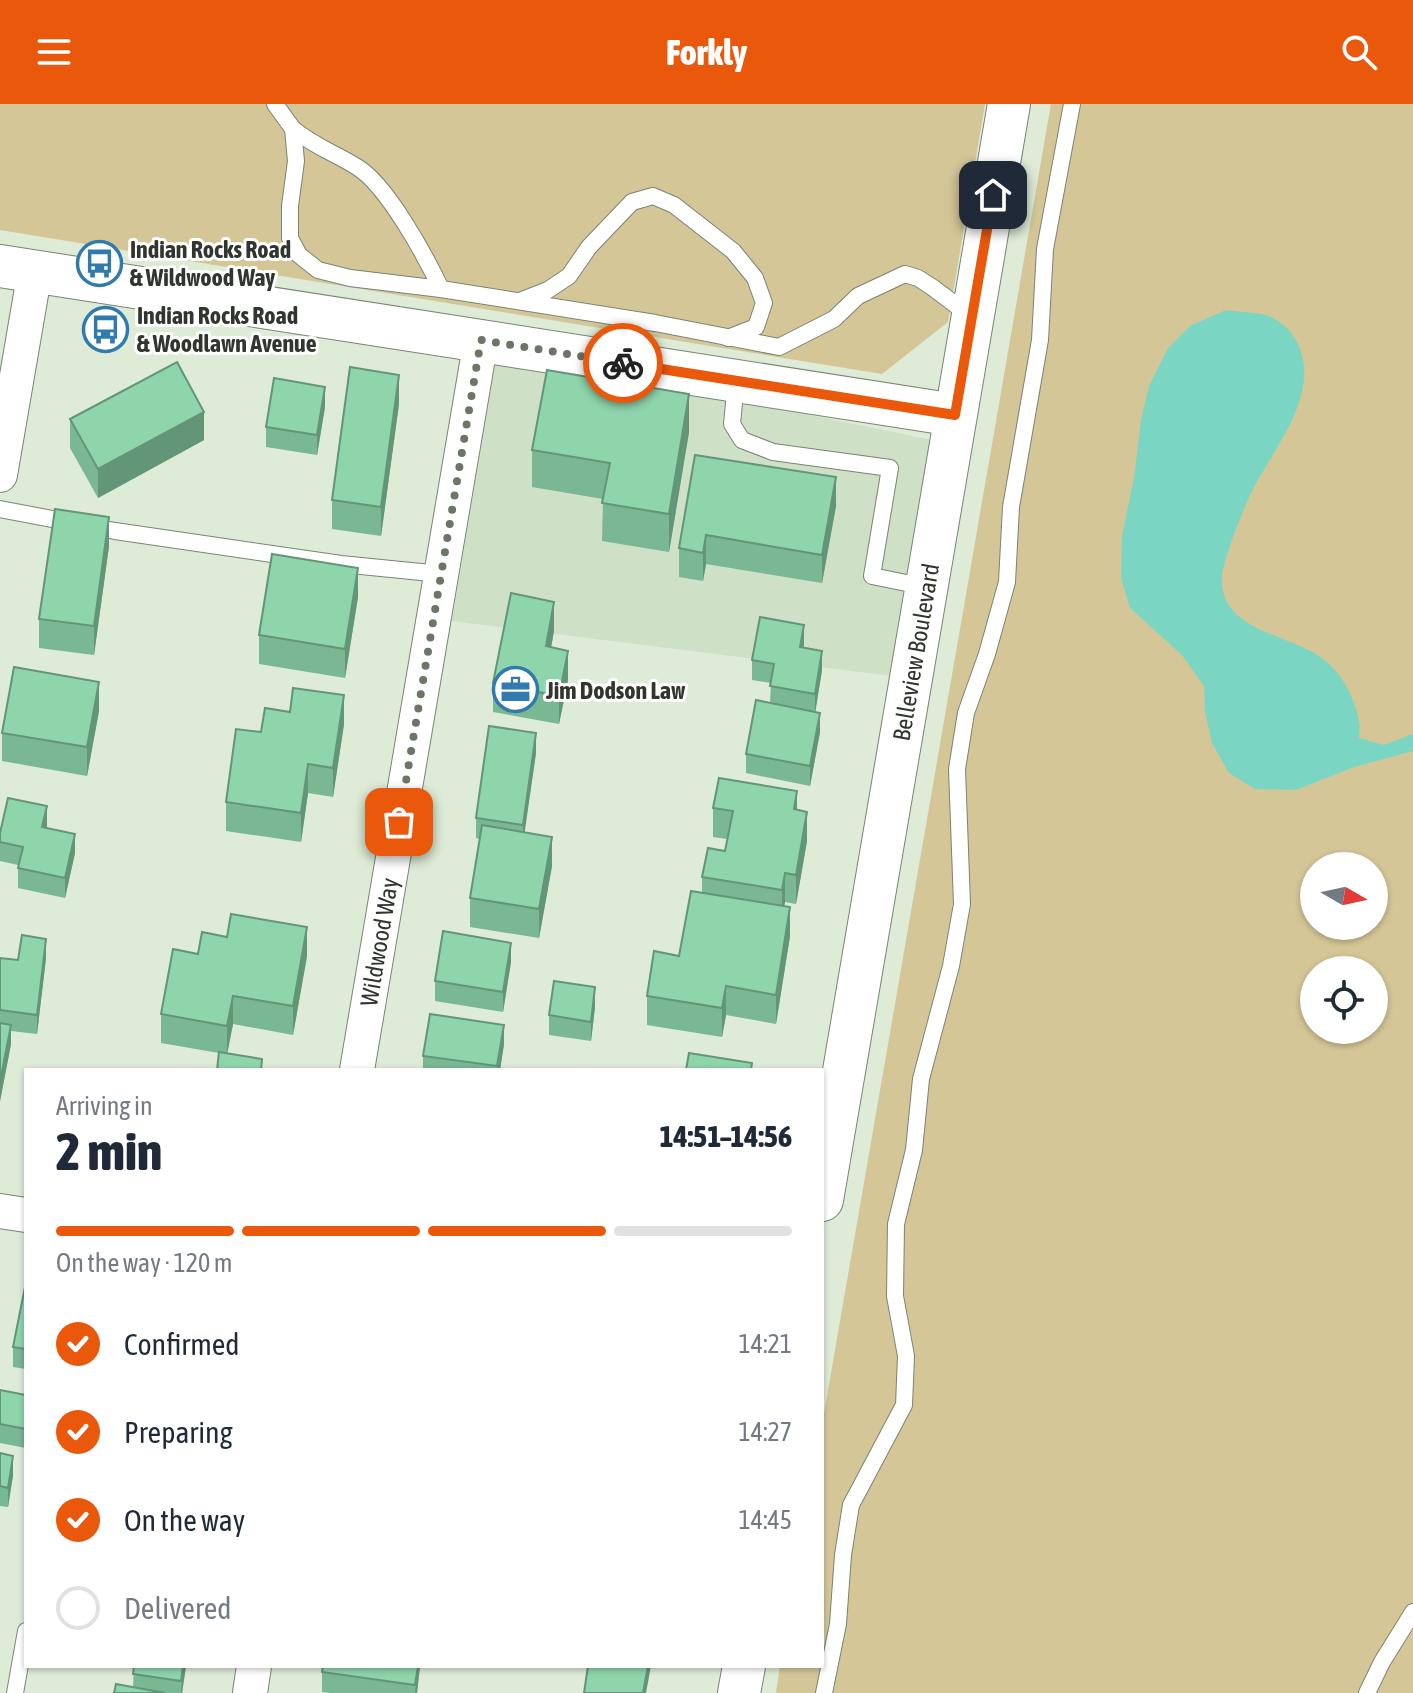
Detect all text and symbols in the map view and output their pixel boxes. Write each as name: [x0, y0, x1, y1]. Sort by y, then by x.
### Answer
icon: menu: [32, 30, 76, 74]
icon: search: [1337, 30, 1381, 74]
text: Forkly: [666, 31, 747, 73]
pin: [959, 161, 1027, 229]
icon: home: [971, 173, 1015, 217]
place label: Indian Rocks Road & Wildwood Way: [130, 236, 291, 291]
bus stop icon: Indian Rocks Road & Wildwood Way: [75, 239, 123, 287]
place label: Indian Rocks Road & Woodlawn Avenue: [137, 302, 317, 357]
bus stop icon: Indian Rocks Road & Woodlawn Avenue: [82, 305, 130, 353]
courier: [583, 323, 663, 403]
icon: bike: [601, 341, 645, 385]
street label: Belleview Boulevard: [887, 561, 944, 743]
office icon: Jim Dodson Law: [491, 666, 539, 714]
place label: Jim Dodson Law: [545, 677, 686, 704]
pin: [365, 788, 433, 856]
icon: bag: [377, 800, 421, 844]
north arrow: [1300, 852, 1388, 940]
map controls: [1300, 852, 1388, 1044]
street label: Wildwood Way: [355, 876, 403, 1008]
button: locate: [1300, 956, 1388, 1044]
text: Arriving in: [56, 1091, 153, 1121]
text: 14:51–14:56: [660, 1119, 792, 1153]
text: 2 min: [56, 1121, 162, 1181]
text: On the way · 120 m: [56, 1248, 233, 1278]
icon: check: [56, 1322, 100, 1366]
text: Confirmed: [124, 1327, 239, 1361]
text: 14:21: [738, 1329, 792, 1359]
icon: check: [56, 1410, 100, 1454]
text: Preparing: [124, 1415, 233, 1449]
text: 14:27: [738, 1417, 792, 1447]
icon: check: [56, 1498, 100, 1542]
text: On the way: [124, 1503, 245, 1537]
text: 14:45: [738, 1505, 792, 1535]
text: Delivered: [124, 1591, 232, 1625]

